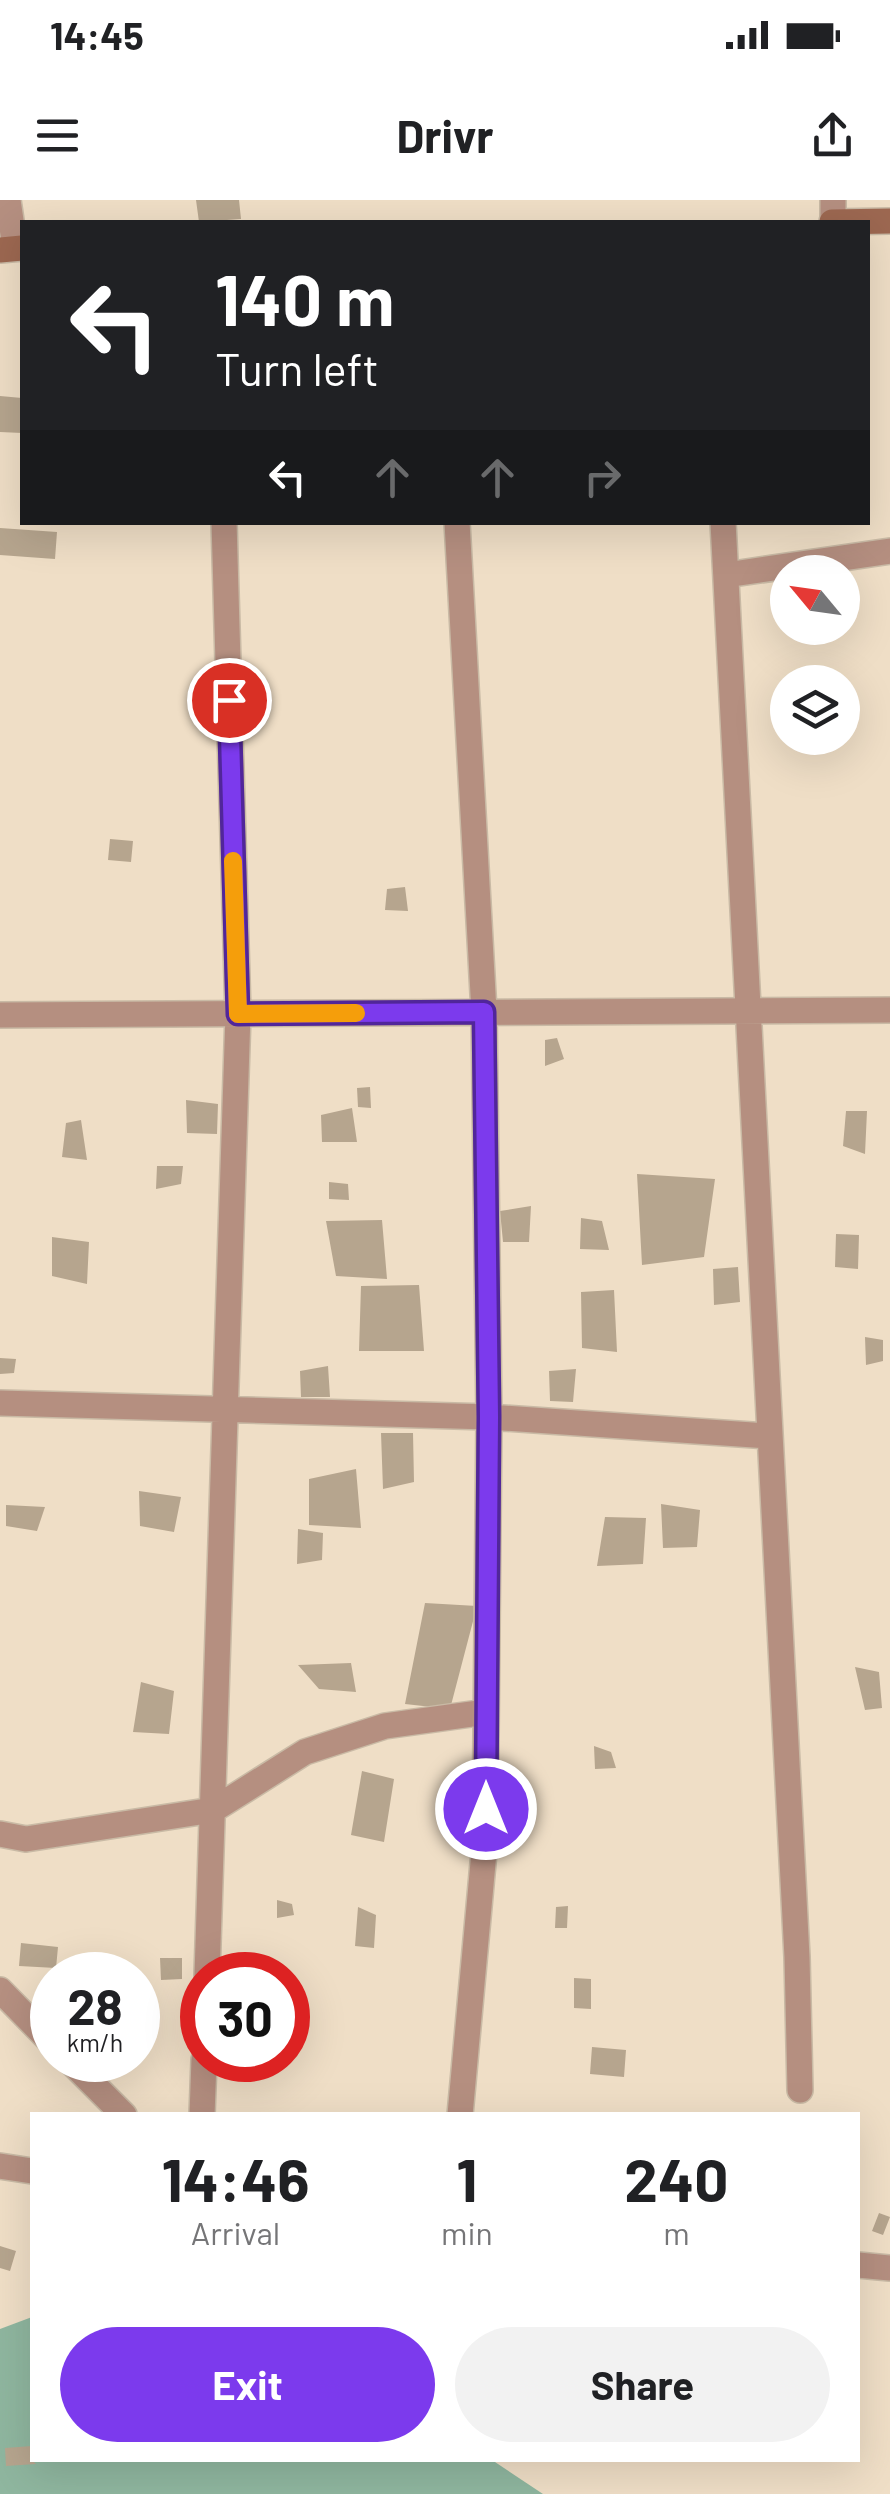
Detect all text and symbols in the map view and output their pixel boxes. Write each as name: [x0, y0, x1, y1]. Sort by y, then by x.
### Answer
text: 14:45: [50, 12, 144, 58]
icon: menu: [30, 108, 85, 163]
text: Drivr: [396, 108, 494, 162]
icon: share: [805, 108, 860, 163]
text: 140 m: [215, 256, 394, 340]
icon: left: [50, 260, 180, 390]
text: Turn left: [215, 341, 379, 395]
icon: left: [260, 450, 315, 505]
icon: ahead: [365, 450, 420, 505]
icon: ahead: [470, 450, 525, 505]
icon: right: [575, 450, 630, 505]
north arrow: [770, 555, 860, 645]
map controls: [770, 555, 860, 755]
pin: [187, 658, 272, 743]
button: layers: [770, 665, 860, 755]
icon: arrive: [202, 673, 257, 728]
position arrow: [434, 1757, 538, 1861]
speed limit sign: 30: [180, 1952, 310, 2082]
text: 28: [67, 1975, 123, 2035]
text: km/h: [67, 2027, 123, 2057]
text: 14:46: [162, 2142, 309, 2214]
text: 1: [456, 2142, 478, 2214]
text: 240: [624, 2142, 728, 2214]
text: Arrival: [191, 2213, 280, 2251]
text: min: [441, 2213, 493, 2251]
text: m: [663, 2213, 690, 2251]
button: Exit: [60, 2327, 435, 2442]
button: Share: [455, 2327, 830, 2442]

